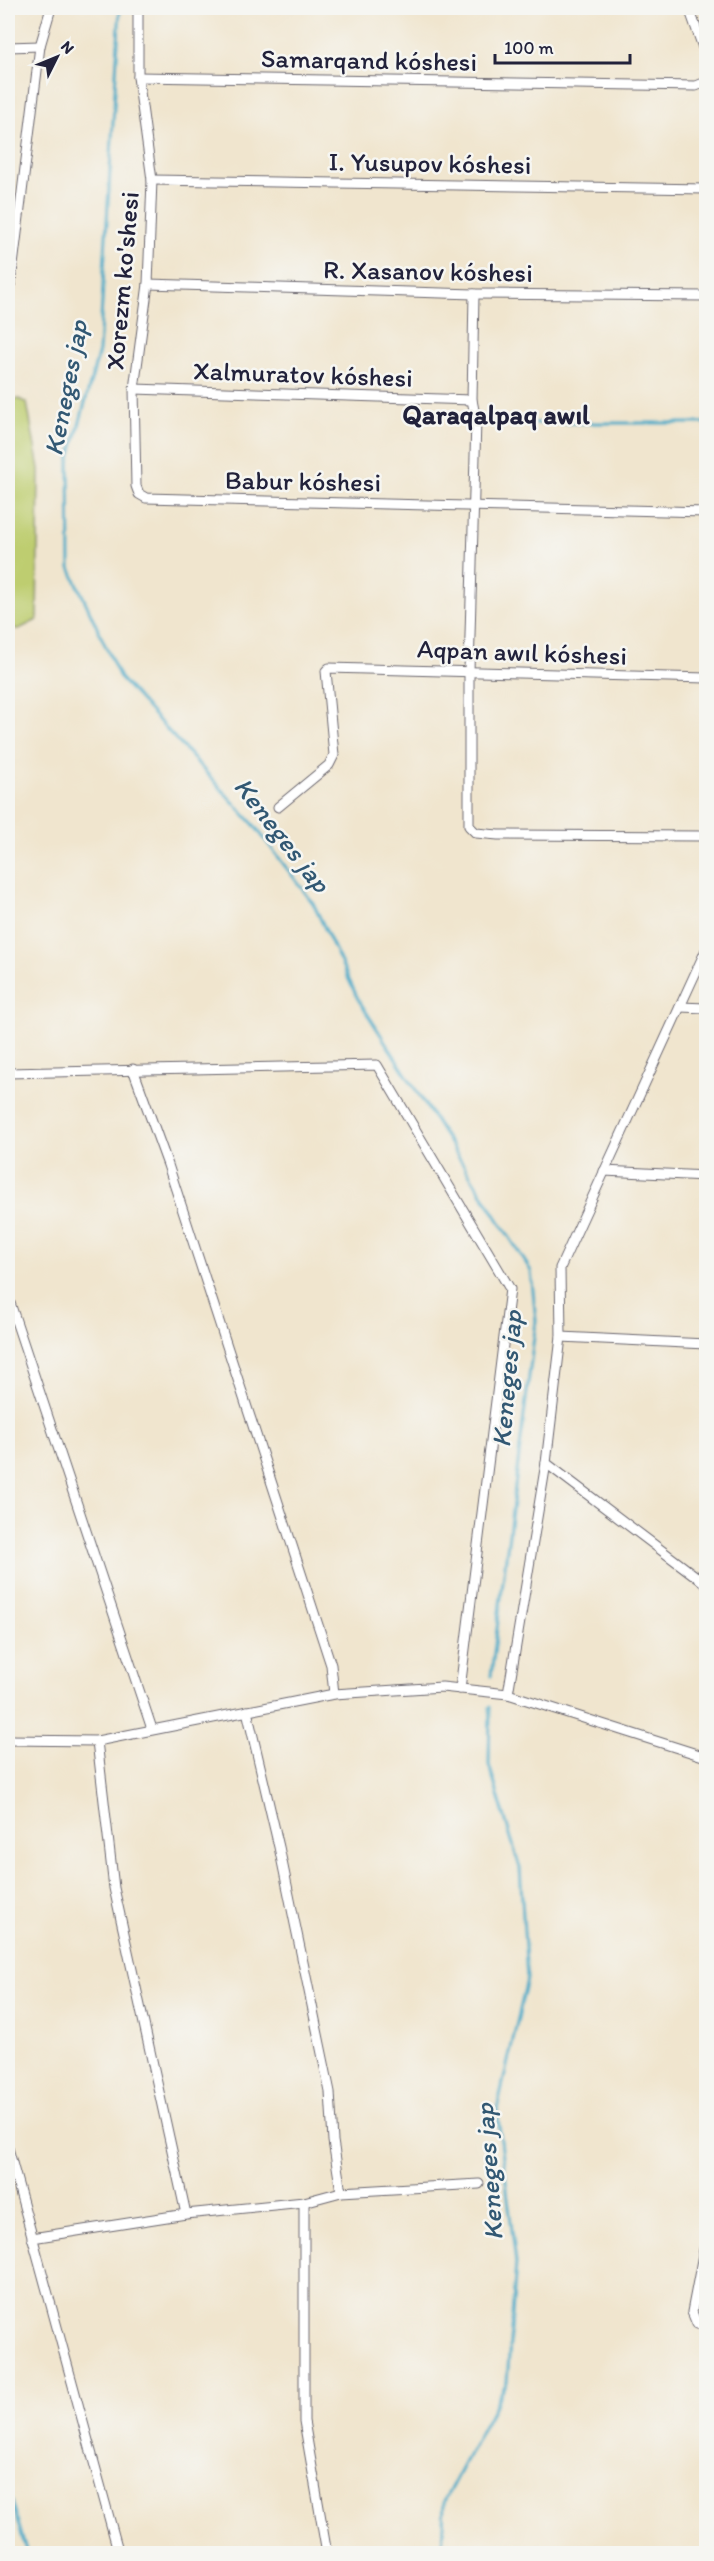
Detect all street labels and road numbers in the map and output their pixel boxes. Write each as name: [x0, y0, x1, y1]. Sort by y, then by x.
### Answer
street label: Samarqand kóshesi: [261, 42, 477, 78]
street label: I. Yusupov kóshesi: [328, 145, 532, 181]
street label: Xorezm ko'shesi: [98, 190, 146, 372]
street label: R. Xasanov kóshesi: [323, 253, 533, 289]
street label: Xalmuratov kóshesi: [193, 354, 413, 394]
street label: Babur kóshesi: [225, 464, 381, 498]
street label: Aqpan awıl kóshesi: [416, 632, 628, 672]

